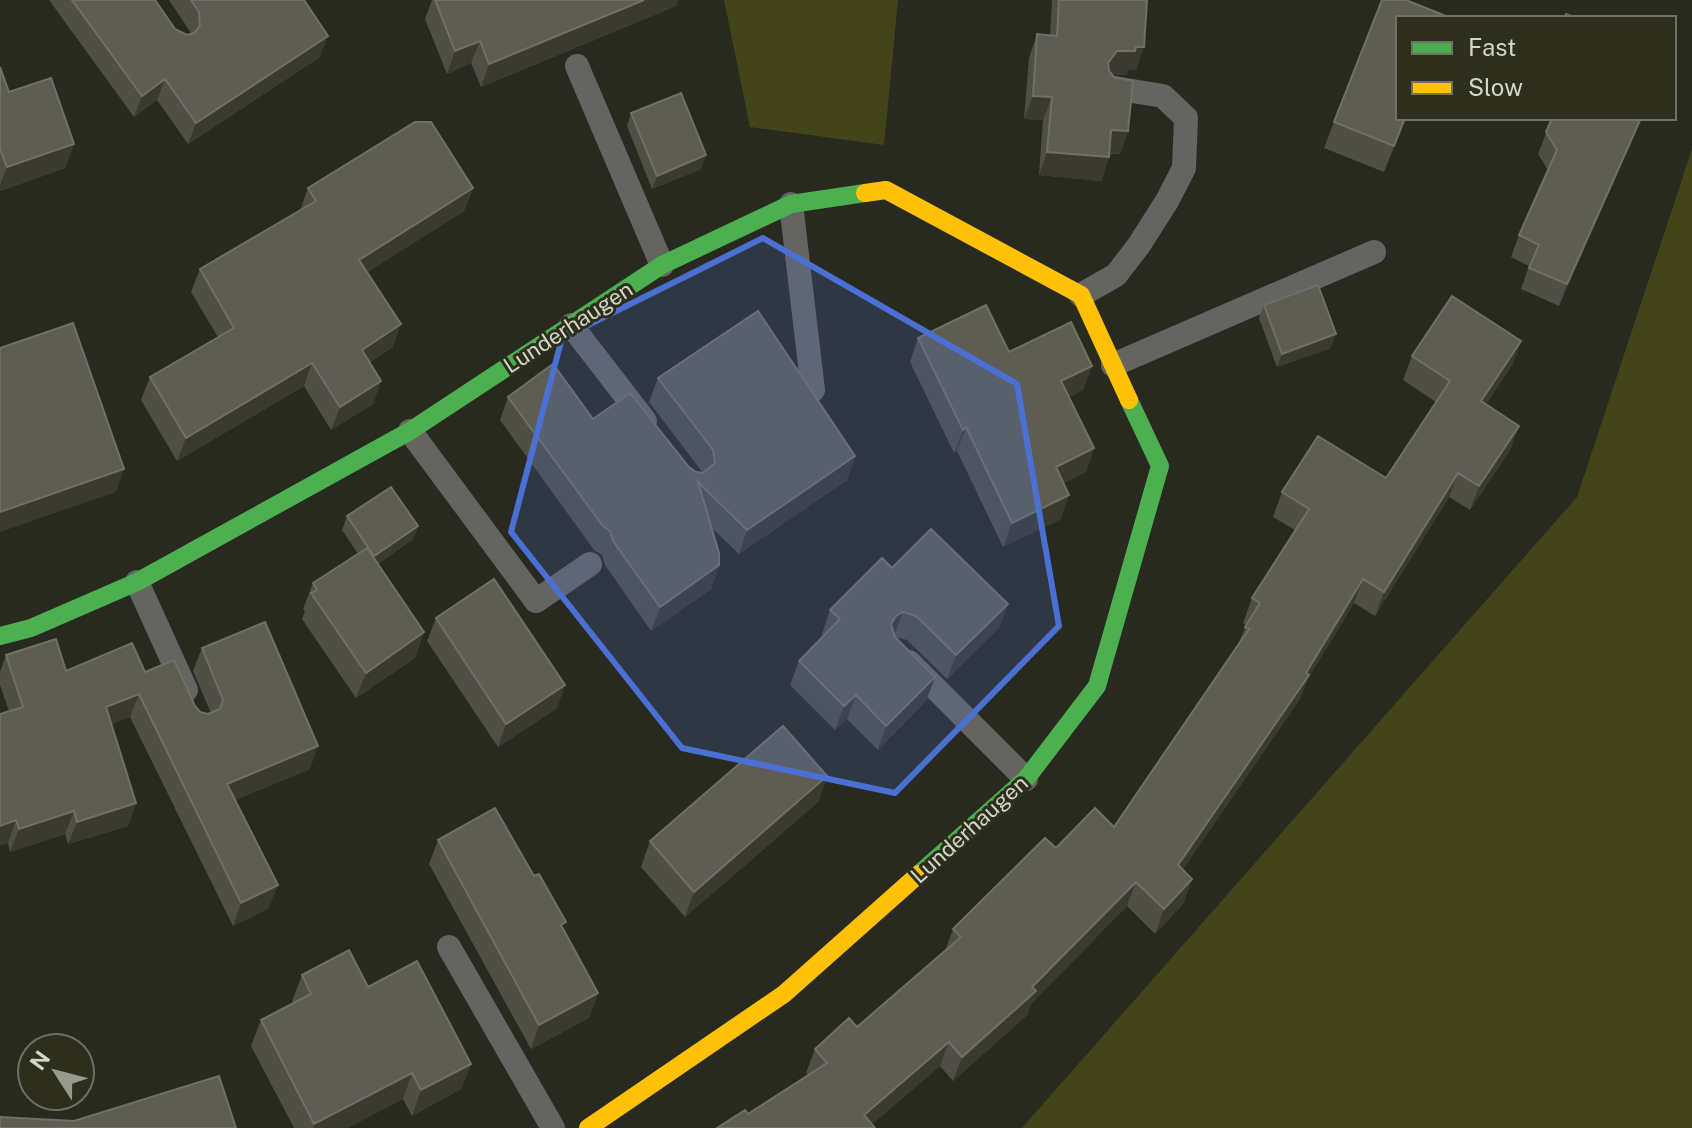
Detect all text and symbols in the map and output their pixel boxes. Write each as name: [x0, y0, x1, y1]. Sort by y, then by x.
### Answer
legend: [1396, 16, 1676, 120]
text: Fast: [1468, 33, 1516, 61]
text: Slow: [1468, 73, 1523, 101]
street label: Lunderhaugen: [499, 276, 637, 378]
street label: Lunderhaugen: [905, 770, 1033, 888]
north arrow: [16, 1032, 96, 1112]
text: N: [24, 1046, 55, 1075]

